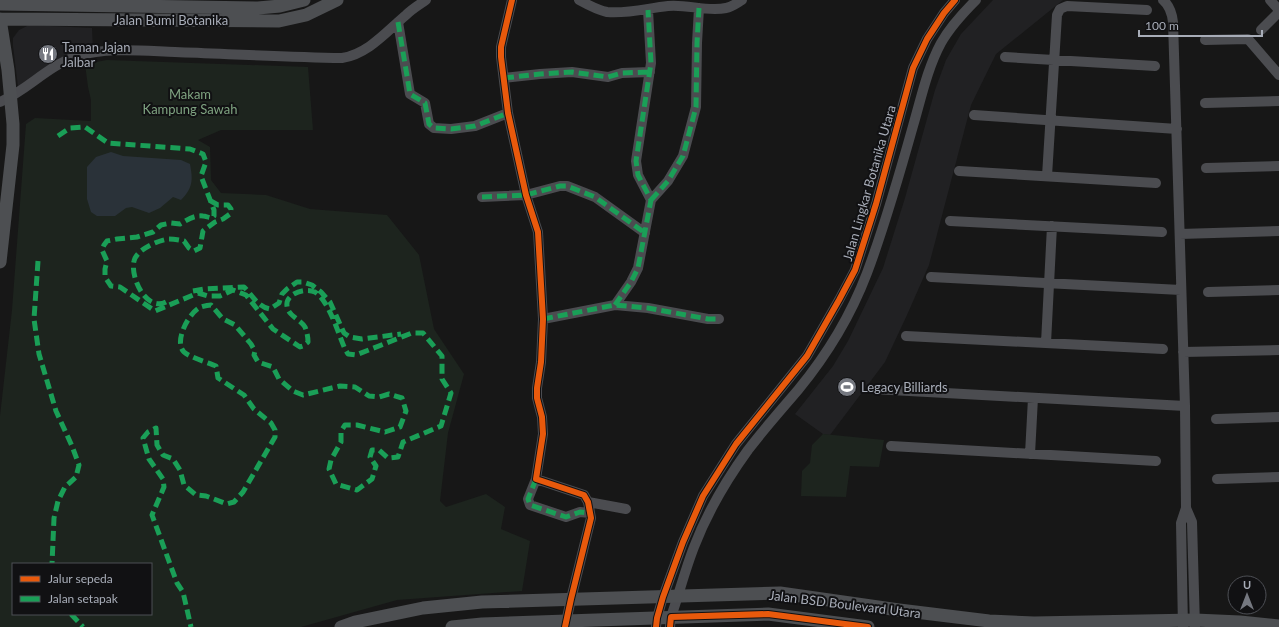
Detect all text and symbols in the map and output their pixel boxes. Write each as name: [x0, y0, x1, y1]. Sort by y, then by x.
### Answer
street label: Jalan Bumi Botanika: [114, 12, 228, 28]
scale bar: [1139, 12, 1262, 38]
text: 100 m: [1145, 18, 1179, 33]
place label: Taman Jajan Jalbar: [62, 39, 131, 70]
restaurant icon: Taman Jajan Jalbar: [37, 43, 59, 65]
park label: Makam Kampung Sawah: [143, 86, 237, 117]
street label: Jalan Lingkar Botanika Utara: [839, 103, 899, 263]
sports icon: Legacy Billiards: [836, 376, 858, 398]
place label: Legacy Billiards: [861, 379, 948, 395]
legend: [12, 563, 152, 615]
text: Jalur sepeda: [48, 571, 113, 586]
north arrow: [1227, 575, 1267, 615]
text: U: [1243, 578, 1251, 591]
street label: Jalan BSD Boulevard Utara: [768, 587, 922, 621]
text: Jalan setapak: [48, 591, 119, 606]

